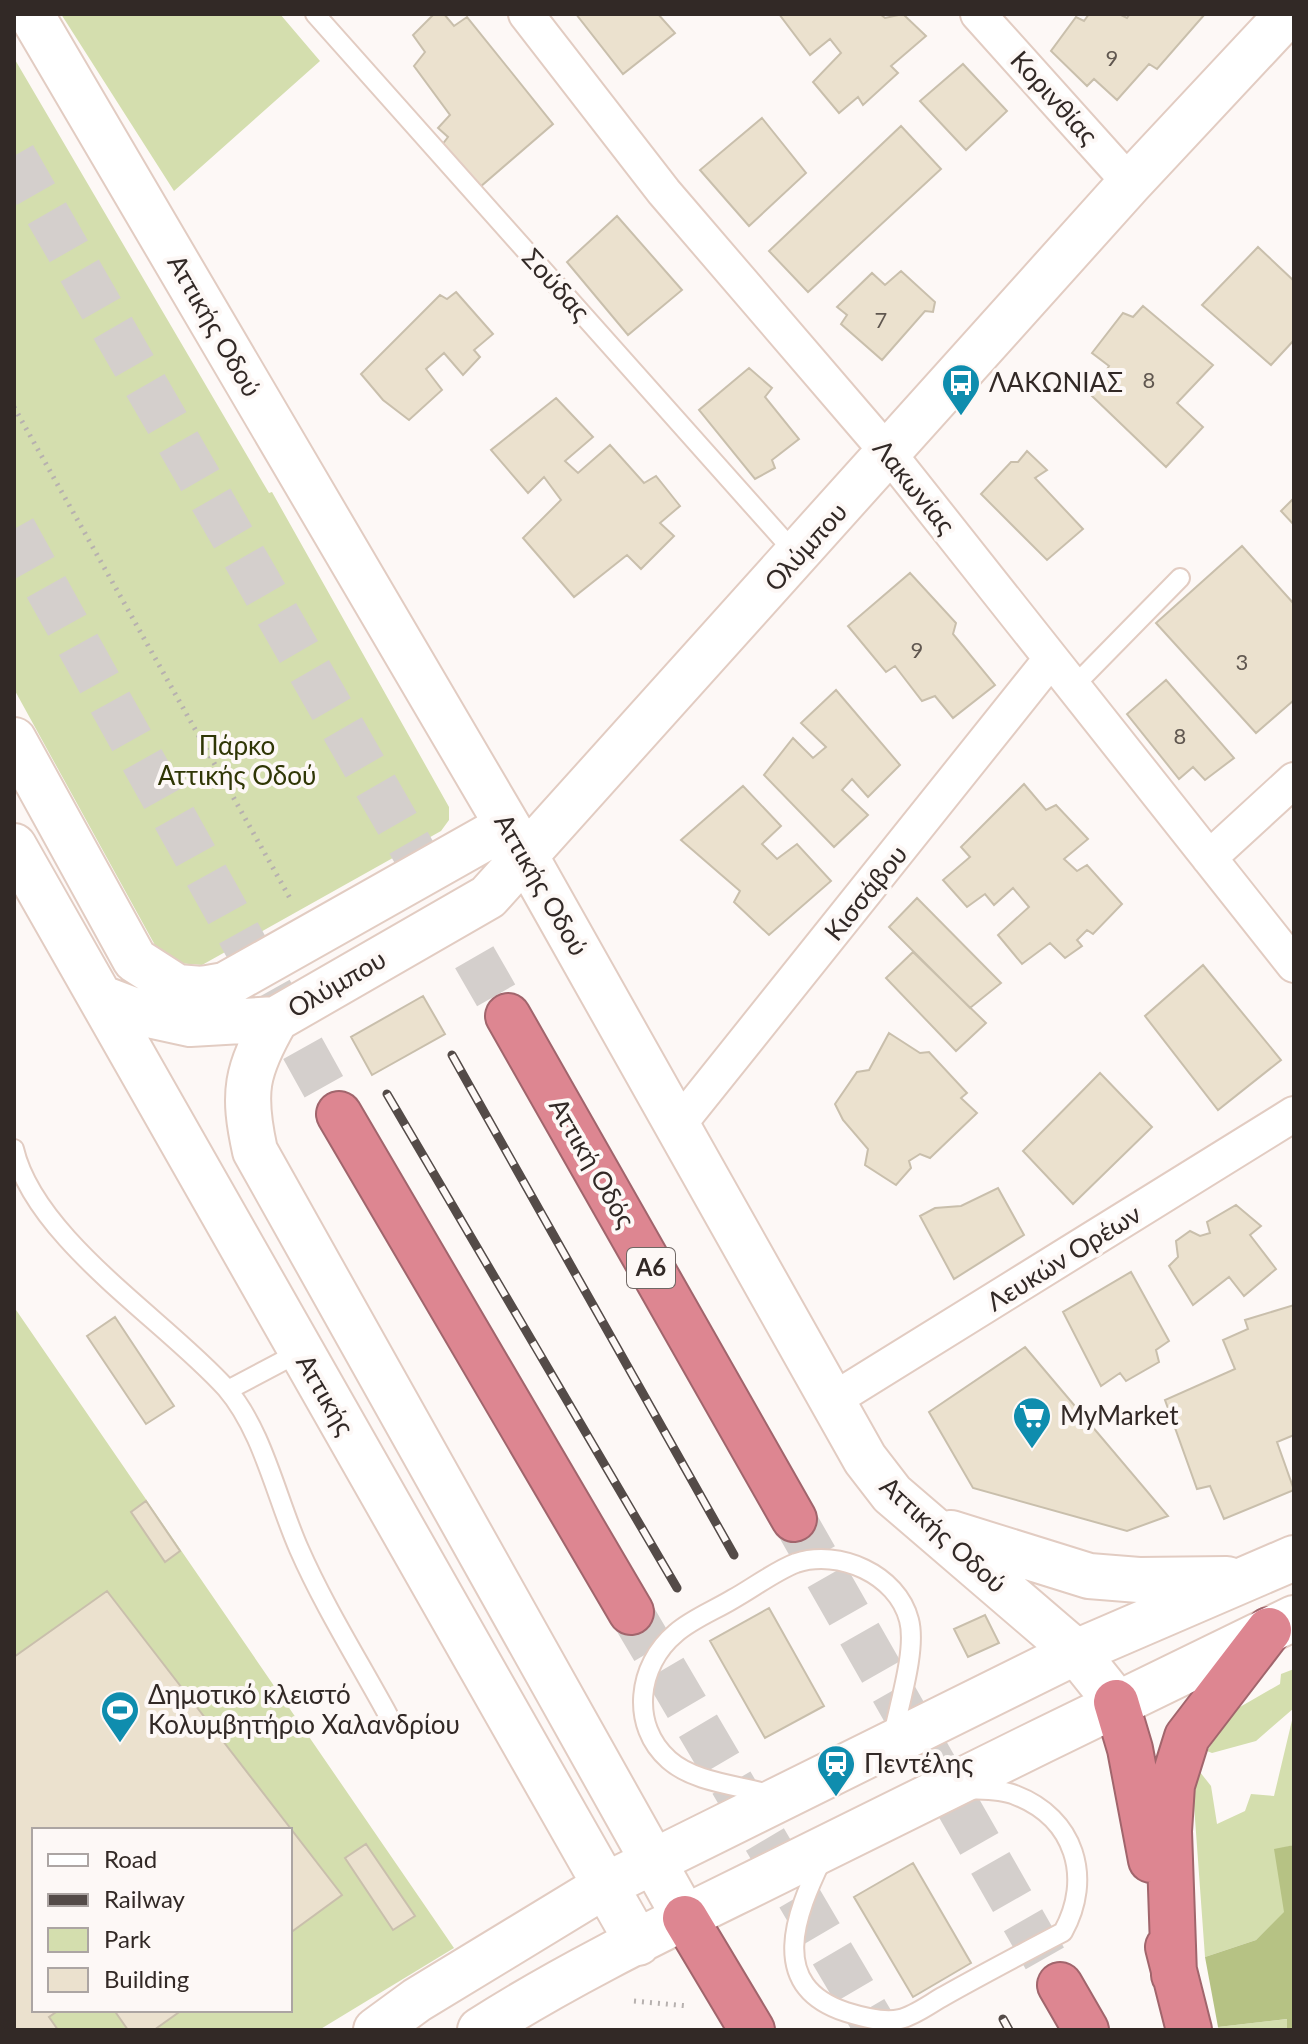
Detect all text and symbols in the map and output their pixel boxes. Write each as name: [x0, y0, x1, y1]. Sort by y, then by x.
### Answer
street label: Κορινθίας: [1004, 44, 1105, 151]
house number: 9: [1106, 44, 1118, 71]
street label: Σούδας: [516, 242, 597, 327]
street label: Αττικής Οδού: [161, 249, 268, 402]
house number: 7: [875, 306, 887, 333]
bus stop icon: ΛΑΚΩΝΙΑΣ: [940, 362, 982, 417]
place label: ΛΑΚΩΝΙΑΣ: [989, 366, 1123, 398]
house number: 8: [1143, 366, 1155, 393]
street label: Λακωνίας: [867, 433, 963, 540]
street label: Ολύμπου: [757, 495, 853, 597]
house number: 9: [911, 636, 923, 663]
house number: 3: [1236, 648, 1248, 675]
house number: 8: [1174, 722, 1186, 749]
park label: Πάρκο Αττικής Οδού: [158, 729, 316, 791]
street label: Αττικής Οδού: [488, 808, 595, 961]
street label: Κισσάβου: [817, 838, 913, 947]
street label: Ολύμπου: [282, 942, 391, 1024]
street label: Αττική Οδός: [543, 1092, 643, 1233]
street label: Λευκών Ορέων: [981, 1197, 1146, 1317]
road number: Α6: [627, 1248, 675, 1288]
street label: Αττικής: [290, 1348, 362, 1441]
supermarket icon: MyMarket: [1011, 1395, 1053, 1450]
place label: MyMarket: [1060, 1399, 1179, 1431]
street label: Αττικής Οδού: [874, 1469, 1013, 1599]
place label: Δημοτικό κλειστό Κολυμβητήριο Χαλανδρίου: [148, 1678, 460, 1740]
sports icon: Δημοτικό κλειστό Κολυμβητήριο Χαλανδρίου: [99, 1689, 141, 1744]
station icon: Πεντέλης: [815, 1743, 857, 1798]
place label: Πεντέλης: [864, 1747, 973, 1779]
legend: [32, 1828, 292, 2012]
text: Road: [104, 1844, 157, 1873]
text: Railway: [104, 1884, 186, 1913]
text: Park: [104, 1924, 152, 1953]
text: Building: [104, 1964, 189, 1993]

